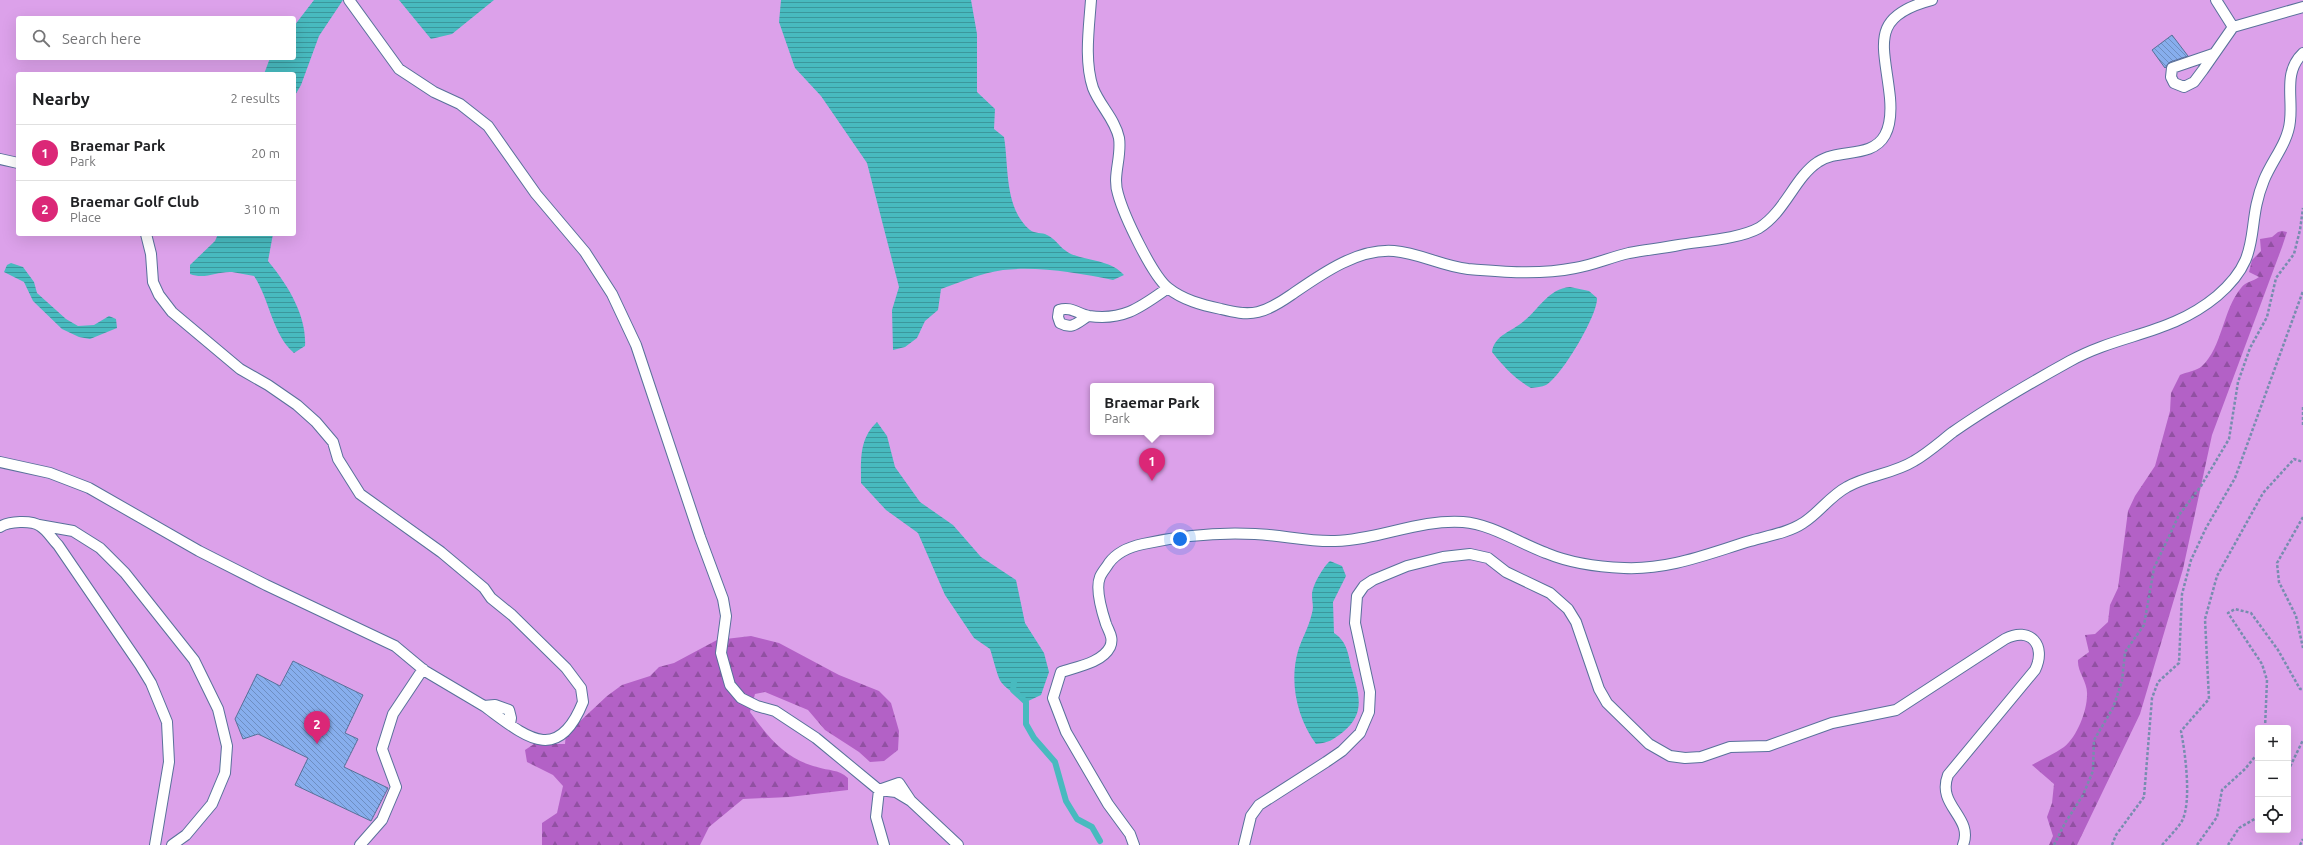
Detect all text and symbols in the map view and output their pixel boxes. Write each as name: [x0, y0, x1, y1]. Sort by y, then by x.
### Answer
search box: [16, 16, 296, 60]
icon: search: [30, 27, 52, 49]
text: Search here: [62, 30, 141, 47]
text: Nearby: [32, 89, 90, 108]
text: 2 results: [230, 91, 280, 105]
text: Braemar Park: [70, 137, 166, 154]
text: 1: [41, 146, 49, 160]
text: 20 m: [251, 146, 280, 160]
text: Park: [70, 154, 96, 168]
text: Braemar Golf Club: [70, 193, 199, 210]
text: 2: [41, 202, 49, 216]
text: 310 m: [244, 202, 280, 216]
text: Place: [70, 210, 101, 224]
popup: [1090, 383, 1214, 435]
text: Braemar Park: [1104, 394, 1200, 411]
text: Park: [1104, 411, 1130, 425]
pin: 1: [1139, 448, 1165, 481]
your location: [1170, 529, 1190, 549]
pin: 2: [304, 711, 330, 744]
map controls: [2255, 725, 2291, 833]
button: +: [2255, 725, 2291, 761]
button: −: [2255, 761, 2291, 797]
button: locate: [2255, 797, 2291, 833]

